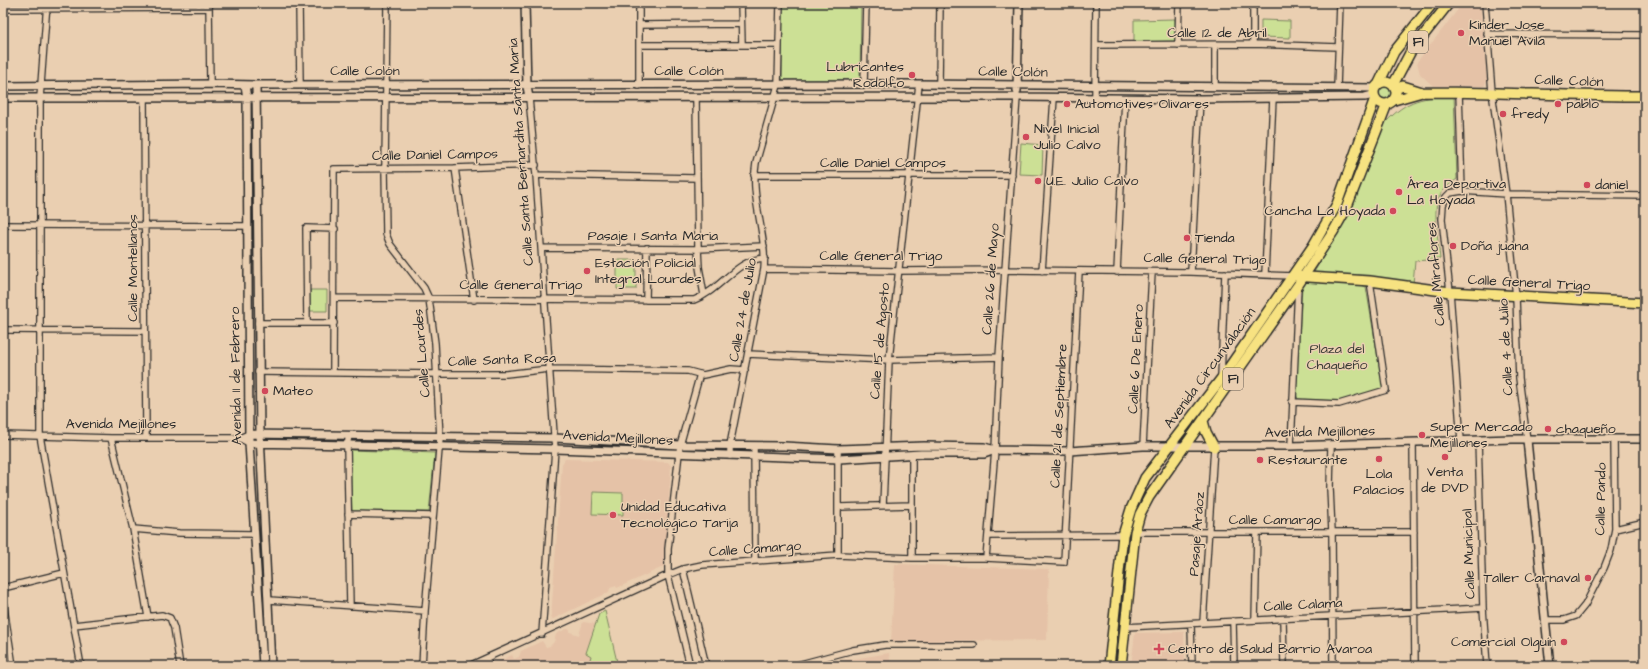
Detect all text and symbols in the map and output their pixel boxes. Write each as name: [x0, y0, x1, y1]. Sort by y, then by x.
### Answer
place label: Kinder Jose Manuel Avila: [1469, 15, 1545, 51]
street label: Calle 12 de Abril: [1167, 23, 1267, 43]
marker: Kinder Jose Manuel Avila: [1456, 28, 1466, 38]
road number: F1: [1408, 31, 1428, 53]
street label: Calle Santa Bernardita Santa Maria: [503, 38, 539, 266]
place label: Lubricantes Rodolfo: [826, 57, 904, 93]
street label: Calle Colón: [330, 61, 400, 81]
street label: Calle Colón: [654, 61, 724, 81]
street label: Calle Colón: [978, 61, 1048, 83]
marker: Lubricantes Rodolfo: [907, 70, 917, 80]
street label: Calle Colón: [1534, 70, 1604, 92]
place label: Automotives Olivares: [1075, 94, 1209, 114]
place label: pablo: [1566, 94, 1599, 114]
marker: Automotives Olivares: [1062, 99, 1072, 109]
marker: pablo: [1553, 99, 1563, 109]
place label: fredy: [1511, 104, 1550, 124]
marker: fredy: [1498, 109, 1508, 119]
place label: Nivel Inicial Julio Calvo: [1034, 119, 1101, 155]
marker: Nivel Inicial Julio Calvo: [1021, 132, 1031, 142]
street label: Calle Daniel Campos: [372, 144, 498, 166]
street label: Calle Daniel Campos: [820, 153, 946, 173]
place label: U.E. Julio Calvo: [1046, 171, 1139, 191]
place label: Área Deportiva La Hoyada: [1407, 174, 1506, 210]
place label: daniel: [1595, 175, 1628, 195]
marker: U.E. Julio Calvo: [1033, 176, 1043, 186]
marker: daniel: [1582, 180, 1592, 190]
marker: Área Deportiva La Hoyada: [1394, 187, 1404, 197]
place label: Cancha La Hoyada: [1265, 201, 1385, 221]
marker: Cancha La Hoyada: [1388, 206, 1398, 216]
street label: Calle Montellanos: [123, 214, 143, 322]
street label: Calle Miraflores: [1422, 221, 1450, 327]
street label: Calle 26 de Mayo: [977, 223, 1005, 335]
street label: Pasaje 1 Santa Maria: [588, 226, 718, 246]
place label: Tienda: [1195, 228, 1235, 248]
marker: Tienda: [1182, 233, 1192, 243]
place label: Doña juana: [1461, 236, 1529, 256]
marker: Doña juana: [1448, 241, 1458, 251]
street label: Calle General Trigo: [820, 246, 943, 266]
street label: Calle General Trigo: [1143, 248, 1267, 270]
place label: Estación Policial Integral Lourdes: [595, 253, 701, 289]
street label: Calle 24 de Julio: [724, 257, 762, 363]
marker: Estación Policial Integral Lourdes: [582, 266, 592, 276]
street label: Calle General Trigo: [1467, 270, 1591, 296]
street label: Calle General Trigo: [460, 275, 583, 295]
street label: Calle 15 de Agosto: [865, 282, 895, 400]
street label: Calle 4 de Julio: [1493, 298, 1519, 396]
street label: Avenida Circunvalación: [1159, 303, 1261, 433]
street label: Calle 6 De Enero: [1123, 304, 1149, 414]
street label: Avenida 11 de Febrero: [225, 307, 247, 445]
street label: Calle Lourdes: [408, 308, 436, 398]
park label: Plaza del Chaqueño: [1307, 339, 1367, 375]
street label: Calle 21 de Septiembre: [1045, 343, 1073, 489]
street label: Calle Santa Rosa: [448, 348, 556, 372]
road number: F1: [1223, 368, 1243, 390]
place label: Mateo: [273, 381, 313, 401]
marker: Mateo: [260, 386, 270, 396]
street label: Avenida Mejillones: [66, 414, 176, 434]
place label: Super Mercado Mejillones: [1430, 417, 1533, 453]
place label: chaqueño: [1556, 419, 1616, 439]
street label: Avenida Mejillones: [1265, 421, 1375, 443]
marker: chaqueño: [1543, 424, 1553, 434]
street label: Avenida Mejillones: [562, 425, 674, 451]
marker: Super Mercado Mejillones: [1417, 430, 1427, 440]
place label: Restaurante: [1268, 450, 1348, 470]
marker: Venta de DVD: [1440, 452, 1450, 462]
marker: Lola Palacios: [1374, 454, 1384, 464]
marker: Restaurante: [1255, 455, 1265, 465]
place label: Venta de DVD: [1421, 462, 1469, 498]
street label: Calle Pando: [1590, 462, 1612, 536]
place label: Lola Palacios: [1353, 464, 1405, 500]
street label: Pasaje Aráoz: [1184, 491, 1210, 577]
place label: Unidad Educativa Tecnológico Tarija: [621, 497, 738, 533]
street label: Calle Municipal: [1457, 508, 1481, 600]
marker: Unidad Educativa Tecnológico Tarija: [608, 510, 618, 520]
street label: Calle Camargo: [1229, 510, 1321, 530]
street label: Calle Camargo: [708, 536, 802, 562]
place label: Taller Carnaval: [1483, 568, 1580, 588]
marker: Taller Carnaval: [1583, 573, 1593, 583]
street label: Calle Calama: [1263, 593, 1343, 617]
place label: Comercial Olguín: [1451, 632, 1556, 652]
marker: Comercial Olguín: [1559, 637, 1569, 647]
place label: Centro de Salud Barrio Avaroa: [1168, 639, 1372, 659]
marker: Centro de Salud Barrio Avaroa: [1153, 643, 1165, 655]

